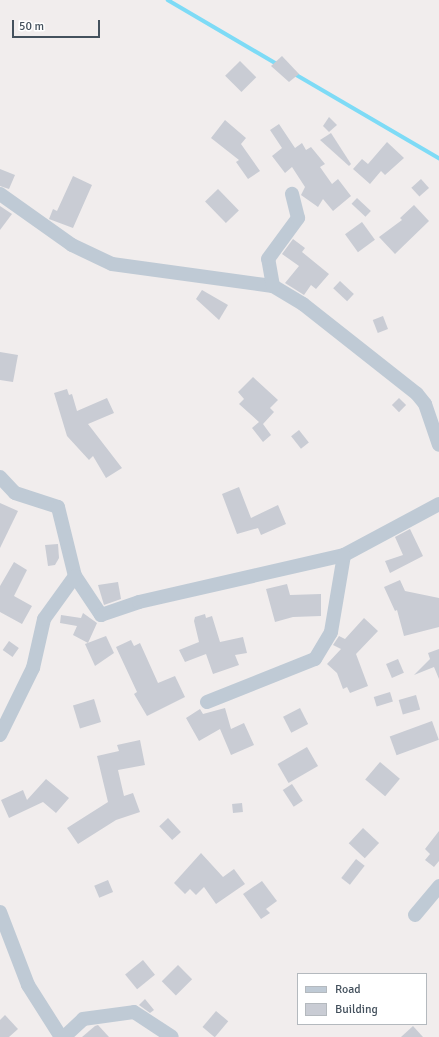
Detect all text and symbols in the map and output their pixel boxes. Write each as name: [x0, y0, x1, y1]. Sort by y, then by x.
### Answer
scale bar: [14, 12, 102, 38]
text: 50 m: [19, 19, 44, 34]
legend: [297, 973, 427, 1025]
text: Road: [335, 982, 361, 997]
text: Building: [335, 1002, 378, 1017]

